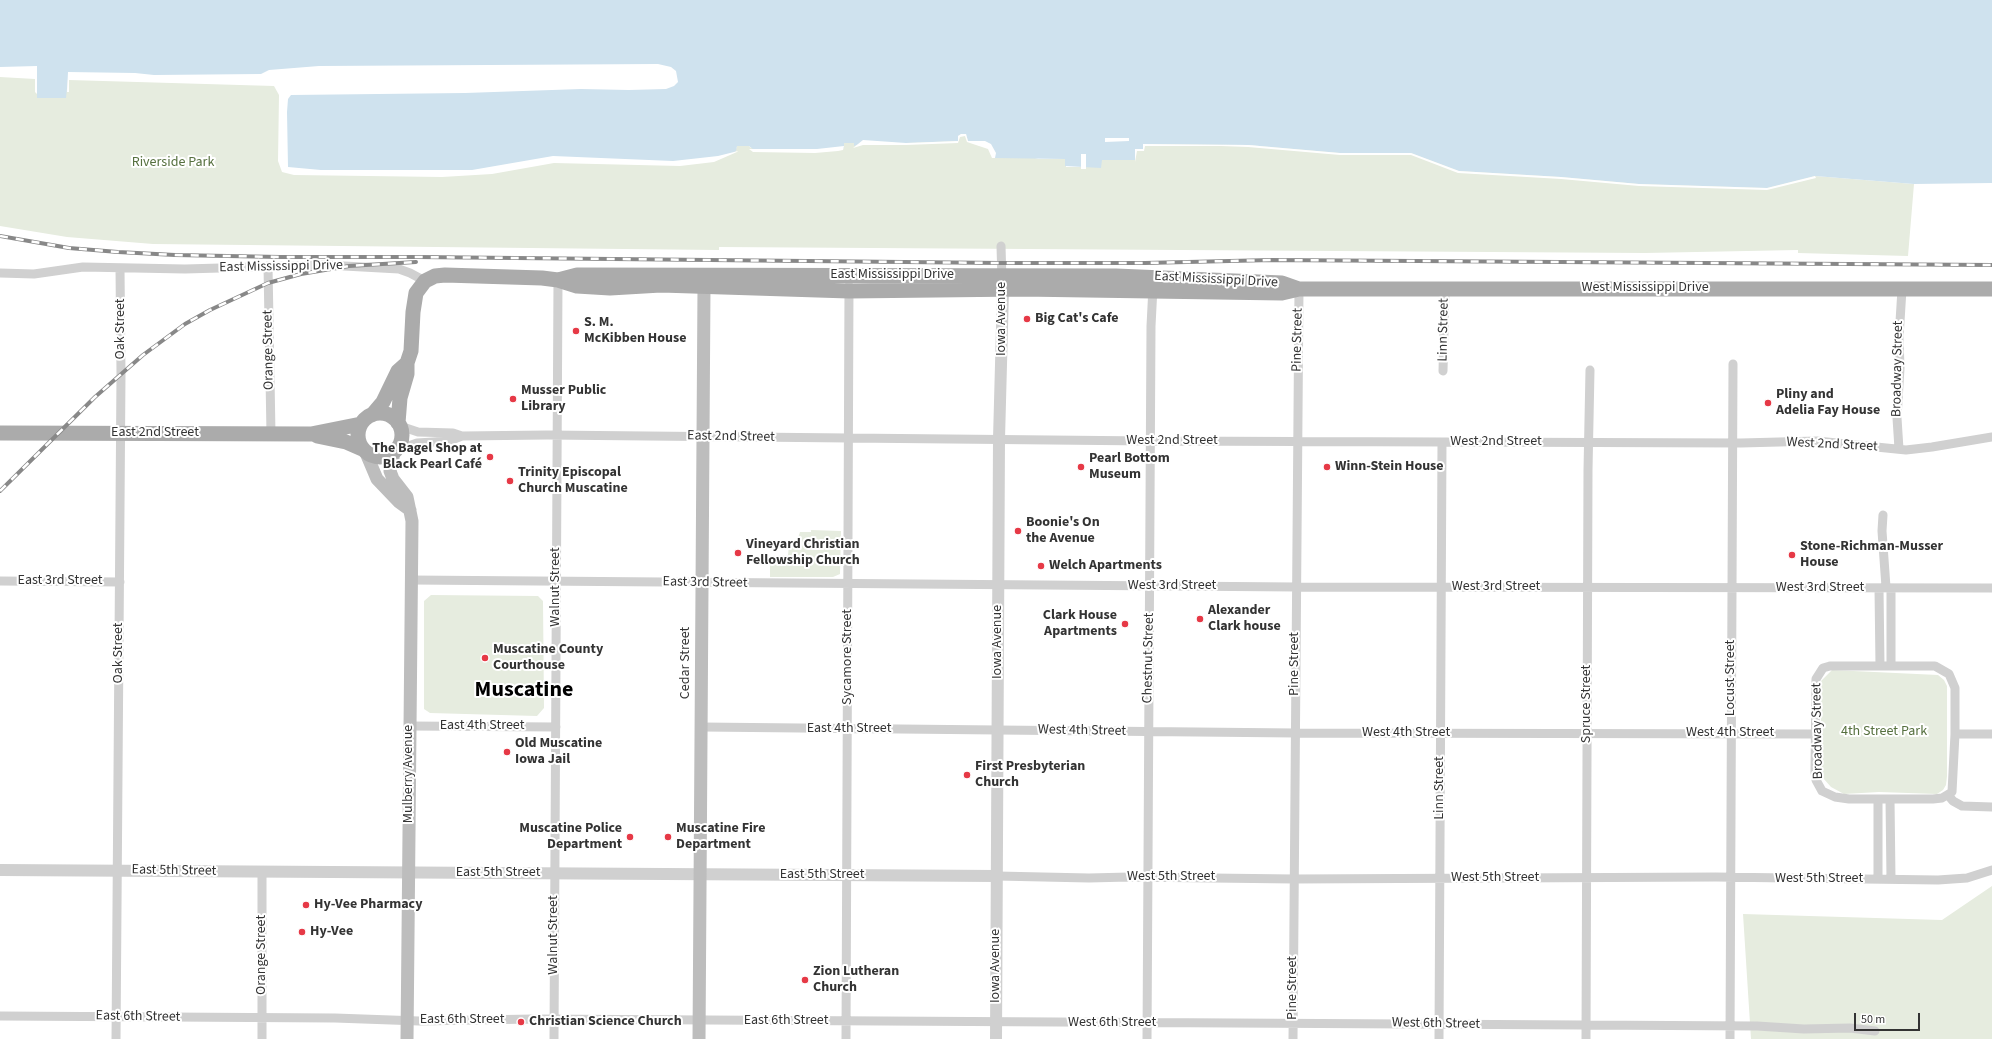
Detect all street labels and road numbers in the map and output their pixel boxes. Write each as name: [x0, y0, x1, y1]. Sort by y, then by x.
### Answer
street label: East Mississippi Drive: [219, 258, 343, 276]
street label: East Mississippi Drive: [830, 267, 954, 283]
street label: East Mississippi Drive: [1154, 268, 1278, 292]
street label: West Mississippi Drive: [1581, 280, 1709, 296]
street label: Iowa Avenue: [994, 282, 1010, 356]
street label: Oak Street: [113, 298, 129, 360]
street label: Linn Street: [1435, 298, 1453, 362]
street label: Pine Street: [1289, 308, 1307, 372]
street label: Orange Street: [260, 310, 278, 390]
street label: Broadway Street: [1889, 321, 1907, 417]
street label: East 2nd Street: [111, 425, 199, 441]
street label: East 2nd Street: [687, 428, 775, 446]
street label: West 2nd Street: [1126, 433, 1218, 449]
street label: West 2nd Street: [1450, 434, 1542, 450]
street label: West 2nd Street: [1786, 434, 1878, 456]
street label: Walnut Street: [548, 547, 564, 627]
street label: East 3rd Street: [18, 573, 102, 589]
street label: East 3rd Street: [662, 574, 748, 592]
street label: West 3rd Street: [1128, 578, 1216, 594]
street label: West 3rd Street: [1452, 579, 1540, 595]
street label: West 3rd Street: [1776, 580, 1864, 596]
street label: Iowa Avenue: [990, 605, 1006, 679]
street label: Sycamore Street: [840, 609, 856, 705]
street label: Chestnut Street: [1140, 612, 1158, 704]
street label: Oak Street: [111, 622, 127, 684]
street label: Cedar Street: [678, 627, 694, 699]
street label: Pine Street: [1287, 632, 1303, 696]
street label: Locust Street: [1723, 640, 1739, 716]
street label: Spruce Street: [1579, 665, 1595, 743]
street label: Broadway Street: [1809, 683, 1827, 779]
street label: East 4th Street: [440, 718, 524, 734]
street label: East 4th Street: [807, 721, 891, 737]
street label: West 4th Street: [1038, 722, 1126, 740]
street label: Mulberry Avenue: [401, 725, 417, 823]
street label: West 4th Street: [1362, 725, 1450, 741]
street label: West 4th Street: [1686, 725, 1774, 741]
street label: Linn Street: [1432, 756, 1448, 820]
street label: East 5th Street: [131, 862, 217, 880]
street label: East 5th Street: [456, 865, 540, 881]
street label: East 5th Street: [780, 867, 864, 883]
street label: West 5th Street: [1127, 869, 1215, 885]
street label: West 5th Street: [1451, 870, 1539, 886]
street label: West 5th Street: [1775, 871, 1863, 887]
street label: Walnut Street: [546, 895, 562, 975]
street label: Orange Street: [254, 915, 270, 995]
street label: Iowa Avenue: [988, 929, 1004, 1003]
street label: Pine Street: [1285, 956, 1301, 1020]
street label: East 6th Street: [95, 1008, 181, 1026]
street label: East 6th Street: [420, 1012, 504, 1028]
street label: East 6th Street: [744, 1013, 828, 1029]
street label: West 6th Street: [1068, 1015, 1156, 1031]
street label: West 6th Street: [1392, 1015, 1480, 1033]

